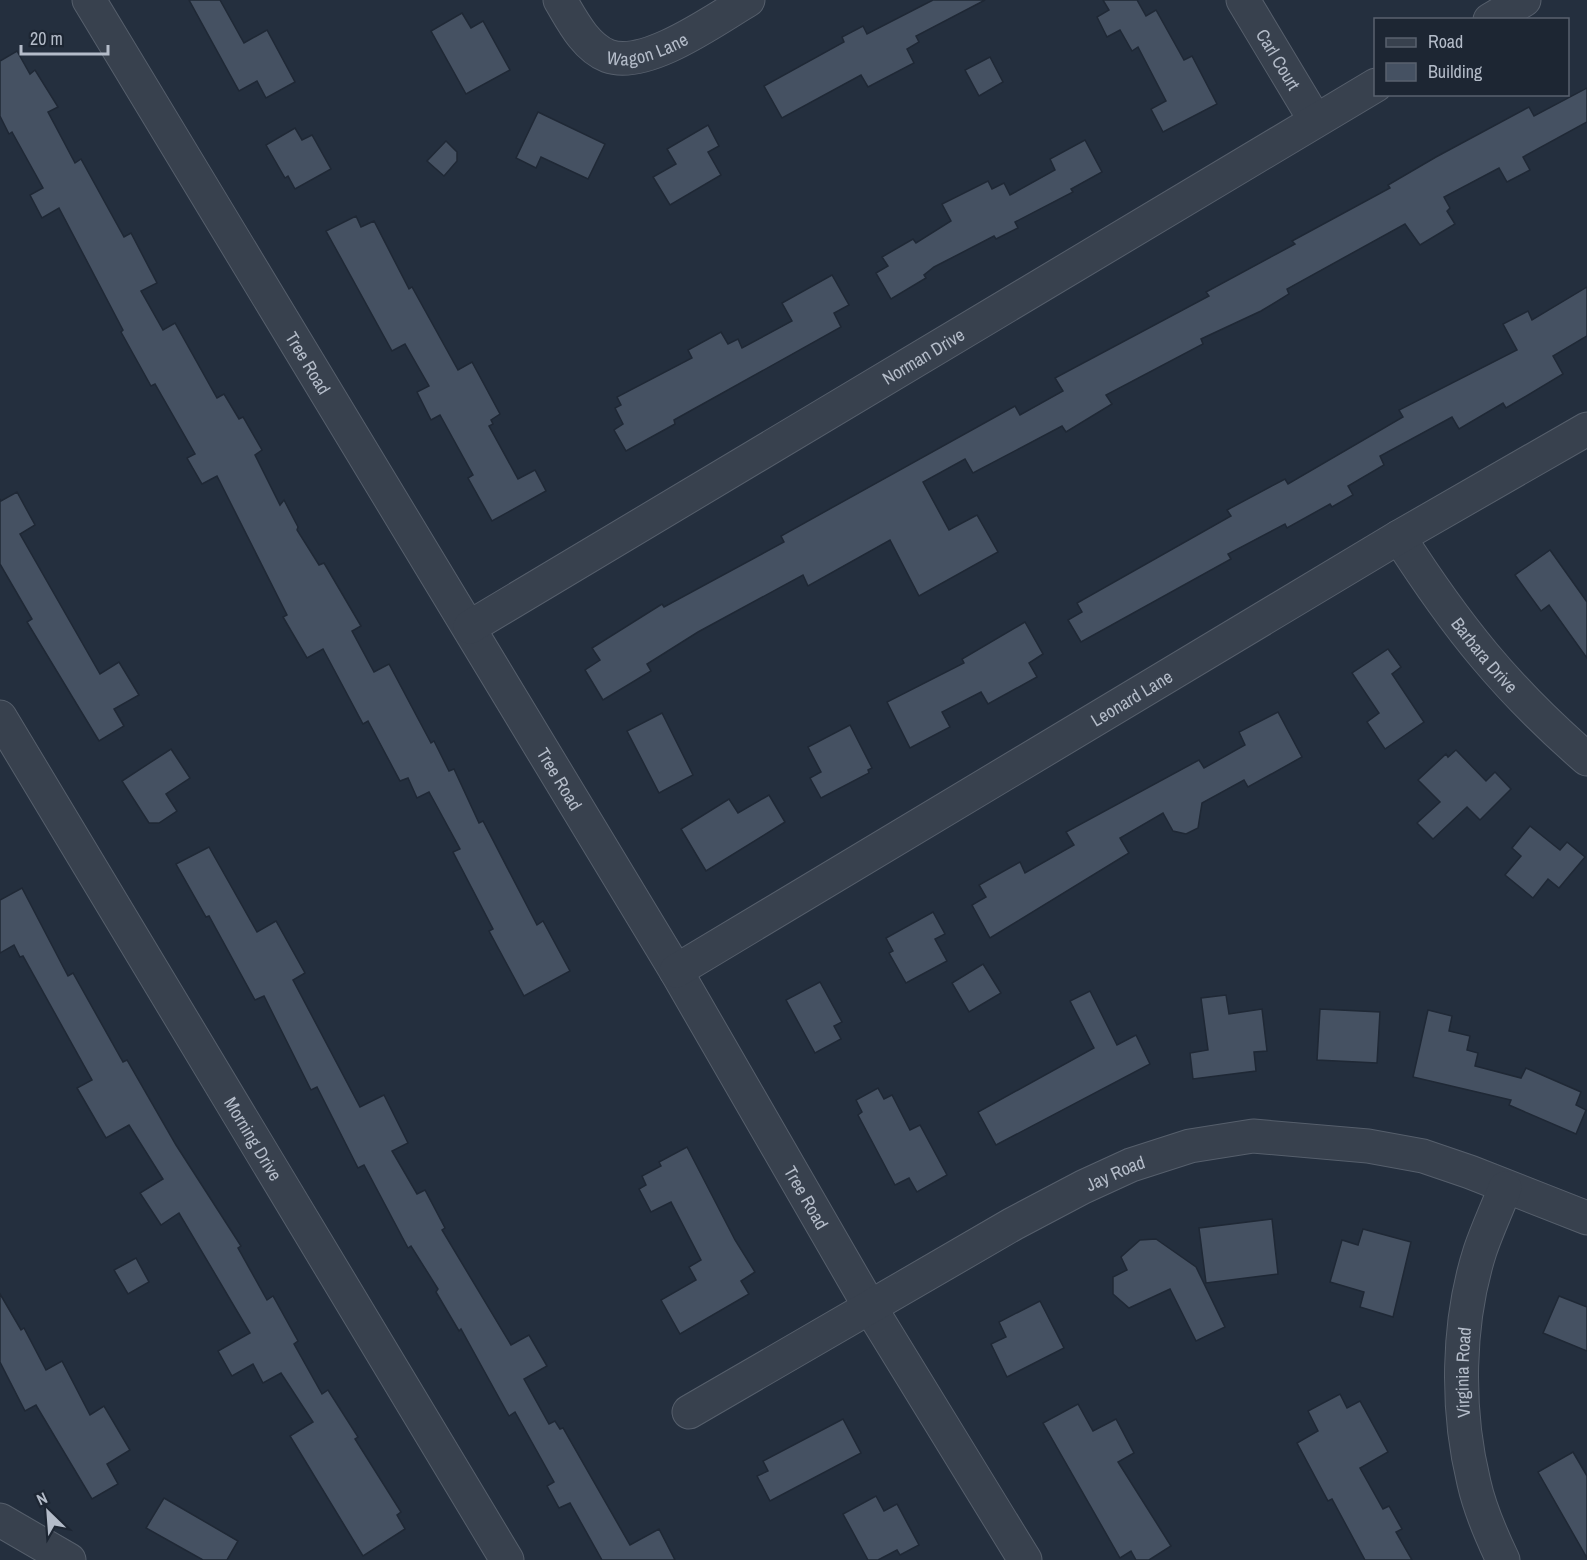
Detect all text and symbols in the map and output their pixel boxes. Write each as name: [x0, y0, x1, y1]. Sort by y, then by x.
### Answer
scale bar: [21, 18, 108, 56]
legend: [1374, 18, 1569, 96]
street label: Carl Court: [1250, 24, 1307, 94]
text: 20 m: [30, 26, 63, 51]
street label: Wagon Lane: [605, 26, 692, 71]
text: Road: [1428, 29, 1463, 54]
text: Building: [1428, 59, 1483, 84]
street label: Norman Drive: [877, 322, 969, 390]
street label: Tree Road: [280, 327, 337, 399]
street label: Barbara Drive: [1446, 612, 1524, 698]
street label: Leonard Lane: [1086, 664, 1177, 732]
street label: Tree Road: [531, 743, 588, 815]
street label: Morning Drive: [219, 1092, 288, 1185]
street label: Jay Road: [1081, 1149, 1148, 1197]
street label: Tree Road: [778, 1161, 835, 1234]
street label: Virginia Road: [1449, 1326, 1477, 1419]
north arrow: [18, 1482, 78, 1542]
text: N: [33, 1486, 51, 1510]

